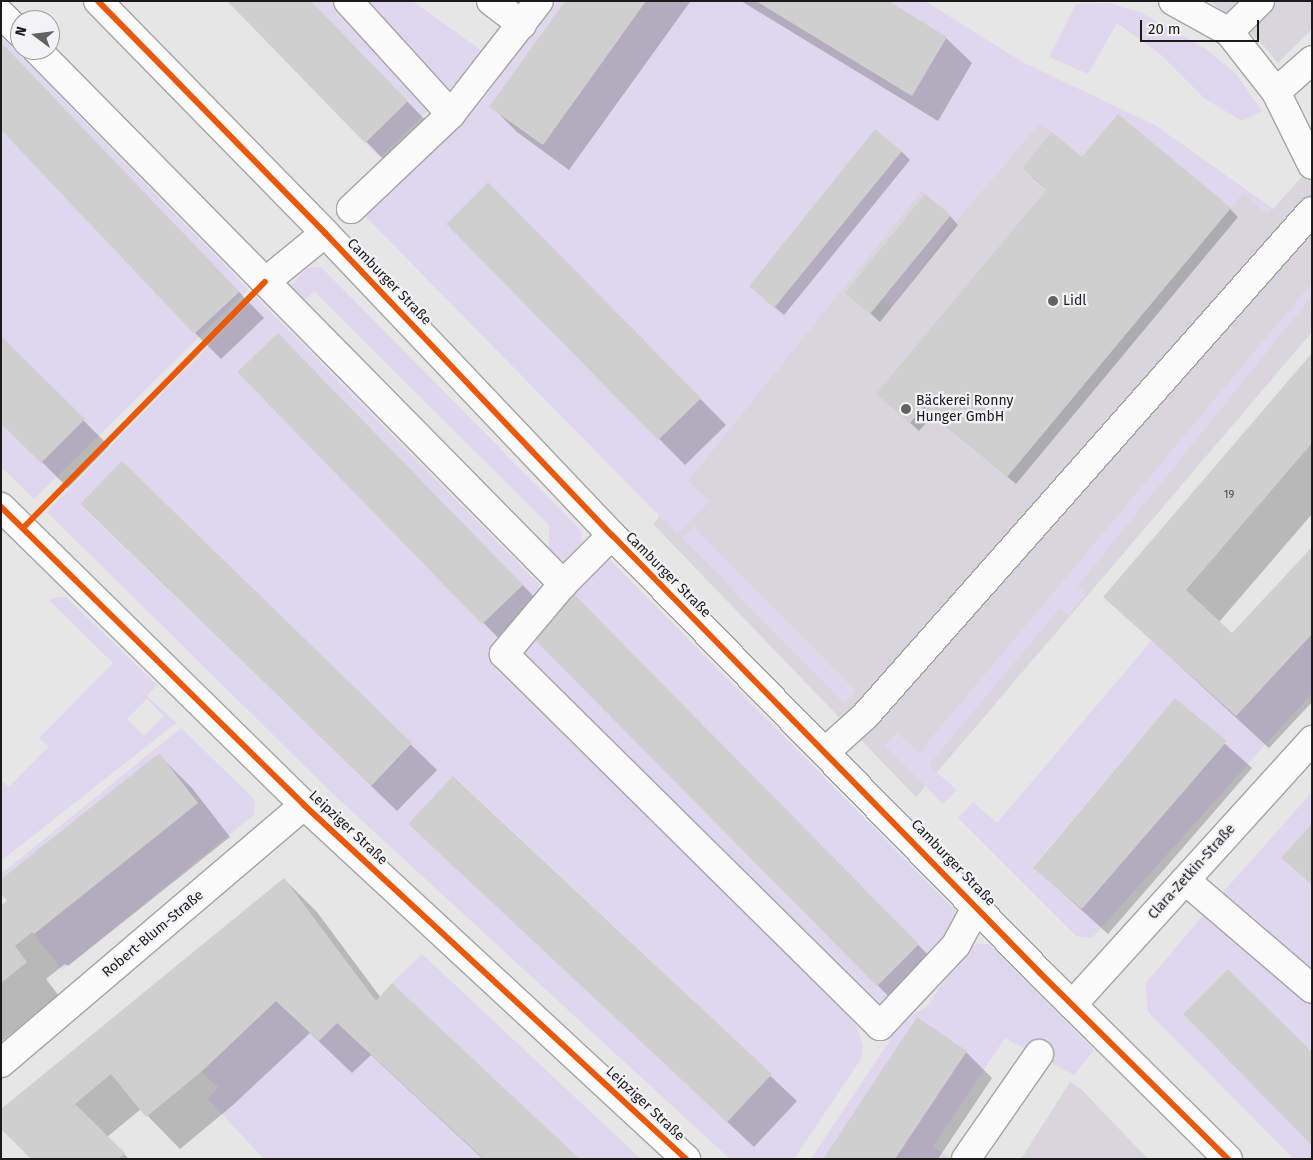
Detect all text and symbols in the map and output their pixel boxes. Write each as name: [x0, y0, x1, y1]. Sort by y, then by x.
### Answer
north arrow: [10, 10, 60, 60]
scale bar: [1143, 10, 1262, 42]
text: 20 m: [1148, 20, 1181, 38]
text: N: [12, 25, 30, 38]
street label: Camburger Straße: [343, 235, 435, 329]
place label: Lidl: [1063, 293, 1086, 309]
marker: Lidl: [1047, 295, 1059, 307]
place label: Bäckerei Ronny Hunger GmbH: [916, 393, 1013, 426]
marker: Bäckerei Ronny Hunger GmbH: [900, 403, 912, 415]
house number: 19: [1224, 488, 1234, 502]
street label: Camburger Straße: [622, 529, 714, 621]
street label: Leipziger Straße: [305, 787, 391, 869]
street label: Camburger Straße: [907, 816, 999, 910]
street label: Clara-Zetkin-Straße: [1145, 821, 1239, 923]
street label: Robert-Blum-Straße: [99, 887, 207, 981]
street label: Leipziger Straße: [602, 1063, 688, 1145]

